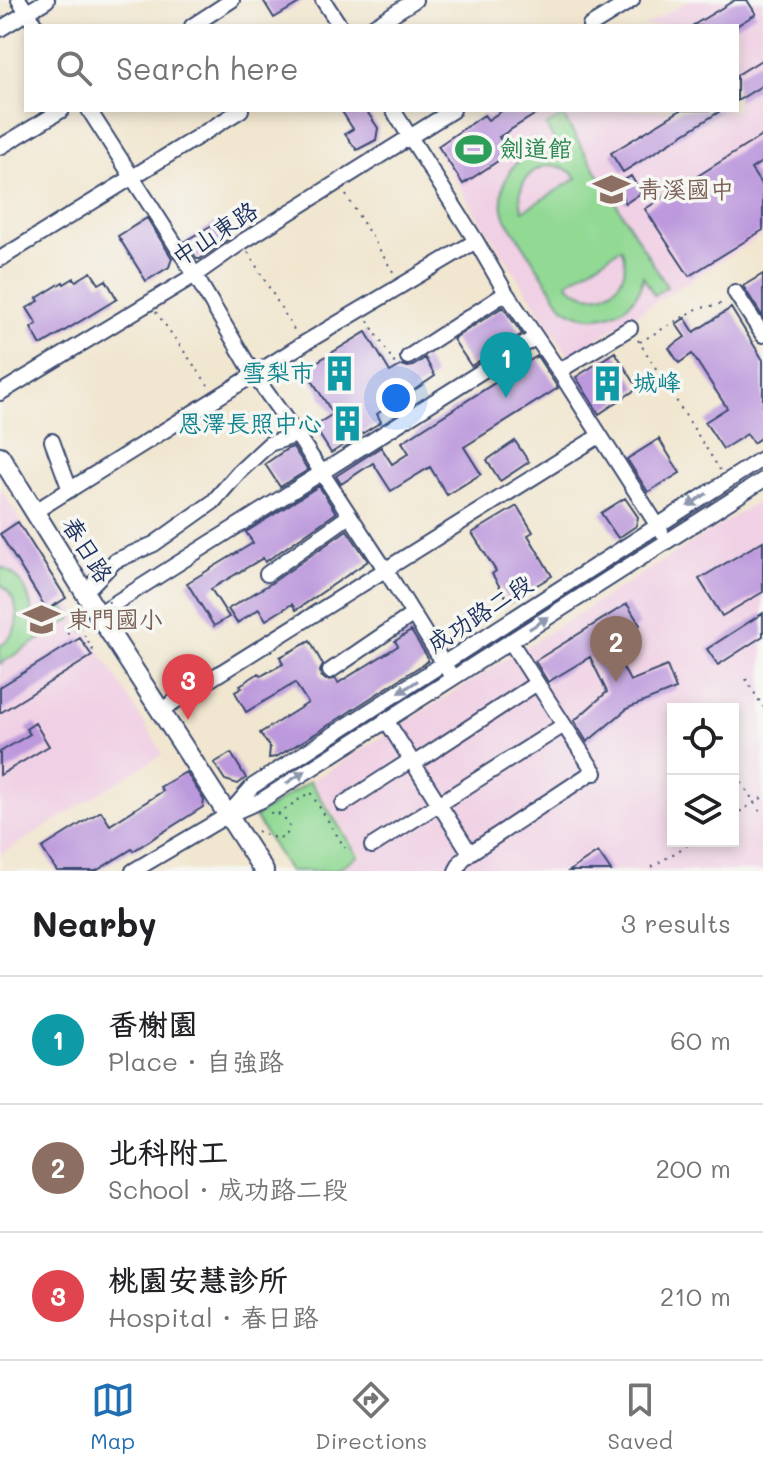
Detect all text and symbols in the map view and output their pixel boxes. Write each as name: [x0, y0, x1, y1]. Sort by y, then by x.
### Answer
search box: [24, 24, 739, 112]
icon: search: [52, 46, 96, 90]
text: Search here: [116, 48, 299, 88]
sports icon: 劍道館: [455, 130, 493, 168]
place label: 劍道館: [500, 132, 572, 163]
school or university icon: 青溪國中: [593, 171, 631, 209]
place label: 青溪國中: [638, 173, 734, 204]
street label: 中山東路: [165, 194, 263, 272]
pin: 1: [480, 332, 532, 398]
building icon: 雪梨市: [321, 354, 359, 392]
place label: 雪梨市: [242, 356, 314, 387]
building icon: 城峰: [588, 364, 626, 402]
place label: 城峰: [633, 366, 681, 397]
your location: [376, 378, 416, 418]
building icon: 恩澤長照中心: [329, 405, 367, 443]
place label: 恩澤長照中心: [178, 407, 322, 438]
one-way arrow: [687, 493, 708, 508]
street label: 春日路: [56, 510, 120, 588]
street label: 成功路二段: [420, 567, 538, 658]
school or university icon: 東門國小: [22, 601, 60, 639]
place label: 東門國小: [67, 603, 163, 634]
one-way arrow: [528, 616, 550, 630]
pin: 2: [590, 616, 642, 682]
pin: 3: [162, 654, 214, 720]
one-way arrow: [398, 679, 419, 694]
map controls: [667, 703, 739, 847]
button: locate: [667, 703, 739, 775]
one-way arrow: [285, 771, 307, 785]
button: layers: [667, 775, 739, 847]
text: Nearby: [32, 901, 157, 946]
text: 3 results: [621, 906, 731, 940]
text: 香榭園: [108, 1003, 198, 1043]
text: 1: [52, 1023, 64, 1057]
text: 60 m: [670, 1023, 731, 1057]
text: Place · 自強路: [108, 1044, 284, 1078]
text: 北科附工: [108, 1131, 228, 1171]
text: 2: [51, 1151, 65, 1185]
text: 200 m: [655, 1151, 731, 1185]
text: School · 成功路二段: [108, 1172, 348, 1206]
text: 桃園安慧診所: [108, 1259, 288, 1299]
text: 3: [50, 1279, 66, 1313]
text: 210 m: [660, 1279, 731, 1313]
text: Hospital · 春日路: [108, 1300, 319, 1334]
tab: Map: [90, 1378, 135, 1455]
tab: Directions: [315, 1378, 427, 1455]
tab: Saved: [608, 1378, 673, 1455]

